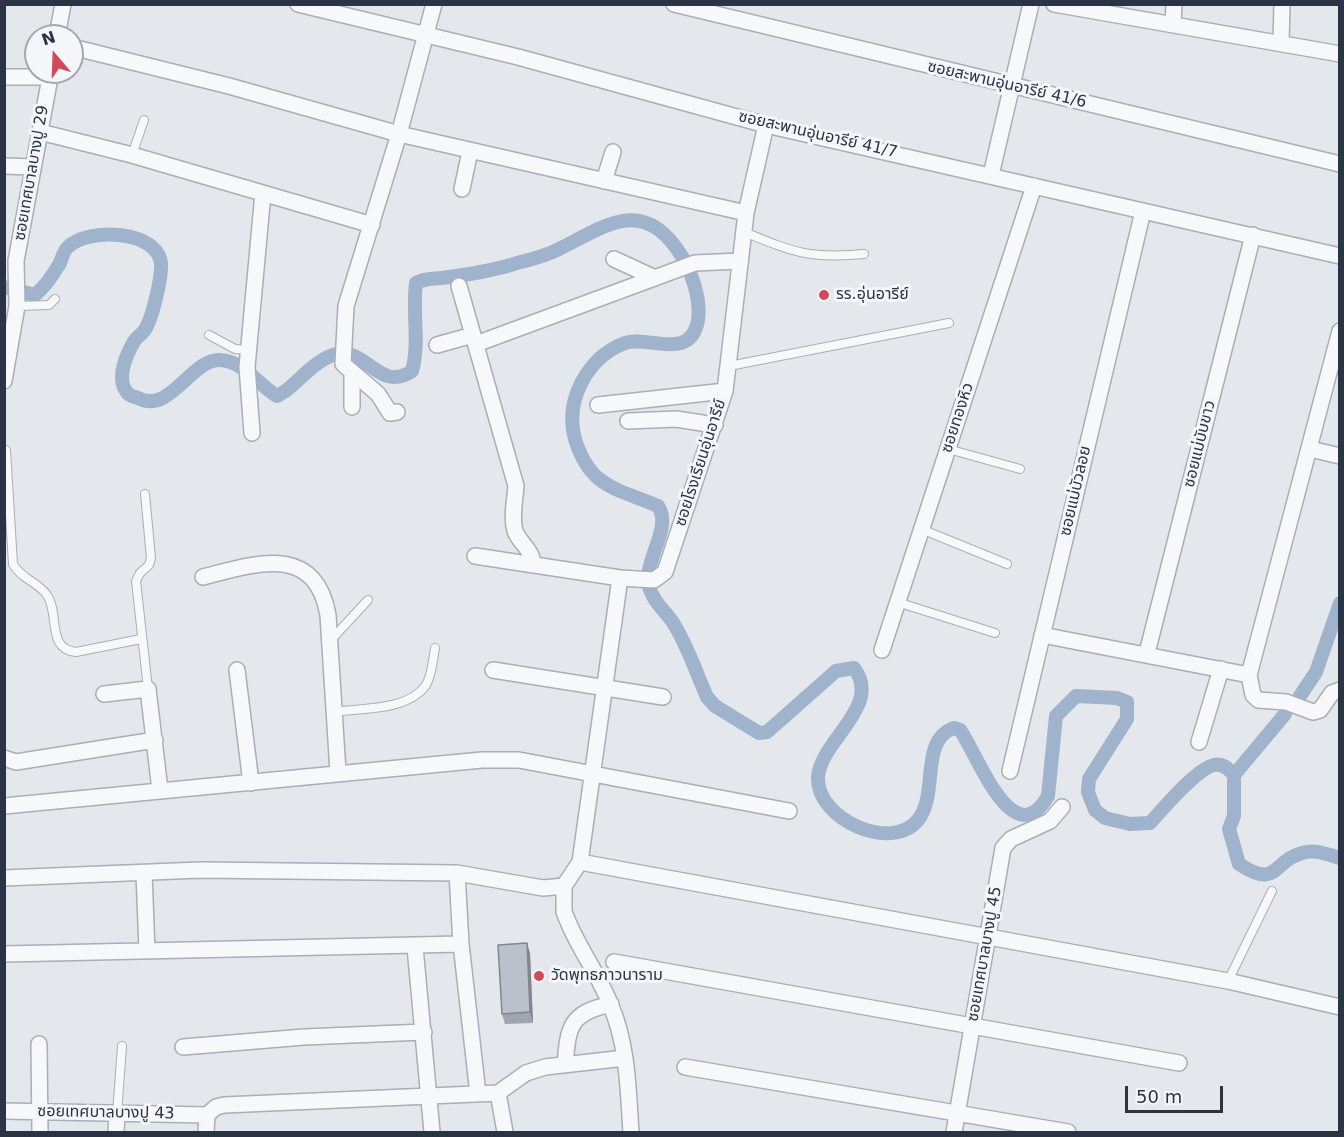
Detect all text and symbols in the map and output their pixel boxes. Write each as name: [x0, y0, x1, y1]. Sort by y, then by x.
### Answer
north arrow: [24, 24, 84, 84]
text: N: [39, 27, 58, 50]
street label: ซอยสะพานอุ่นอารีย์ 41/6: [926, 57, 1088, 113]
street label: ซอยเทศบาลบางปู 29: [11, 104, 53, 242]
street label: ซอยสะพานอุ่นอารีย์ 41/7: [737, 107, 899, 163]
place label: รร.อุ่นอารีย์: [836, 285, 909, 305]
marker: รร.อุ่นอารีย์: [817, 288, 831, 302]
street label: ซอยทองหิว: [938, 381, 978, 455]
street label: ซอยโรงเรียนอุ่นอารีย์: [671, 397, 731, 529]
street label: ซอยแม่บับขาว: [1180, 399, 1220, 489]
street label: ซอยแม่บัวลอย: [1056, 444, 1096, 538]
street label: ซอยเทศบาลบางปู 45: [964, 885, 1006, 1023]
place label: วัดพุทธภาวนาราม: [551, 966, 663, 986]
marker: วัดพุทธภาวนาราม: [532, 969, 546, 983]
scale bar: [1128, 1074, 1226, 1112]
text: 50 m: [1136, 1086, 1182, 1107]
street label: ซอยเทศบาลบางปู 43: [37, 1102, 175, 1124]

